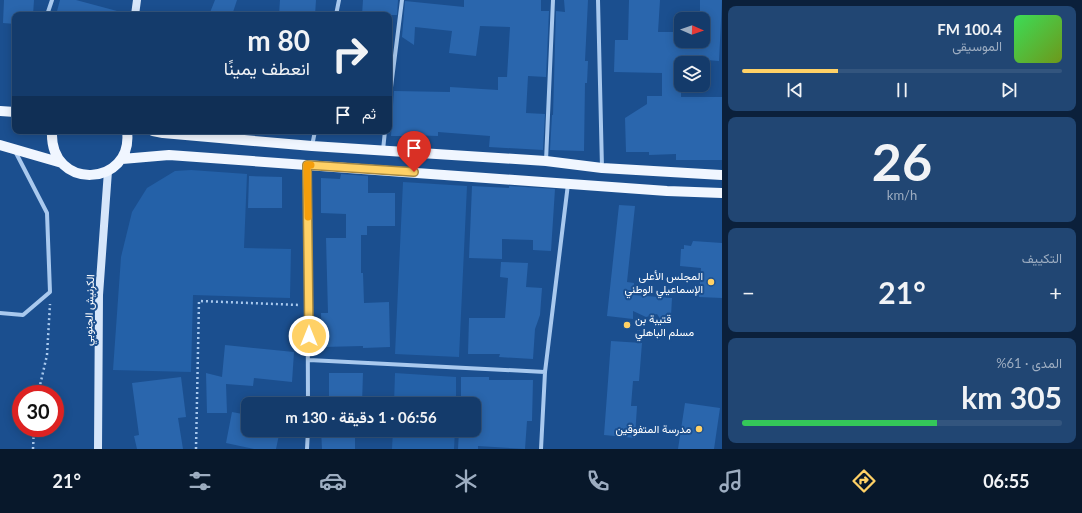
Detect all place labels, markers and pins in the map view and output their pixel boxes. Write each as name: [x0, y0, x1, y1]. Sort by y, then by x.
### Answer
pin: [397, 131, 431, 172]
place label: المجلس الأعلى الإسماعيلي الوطني: [625, 269, 703, 299]
marker: المجلس الأعلى الإسماعيلي الوطني: [706, 277, 716, 287]
place label: قتيبة بن مسلم الباهلي: [635, 312, 694, 342]
marker: قتيبة بن مسلم الباهلي: [622, 320, 632, 330]
place label: مدرسة المتفوقين: [616, 422, 691, 436]
marker: مدرسة المتفوقين: [694, 424, 704, 434]

